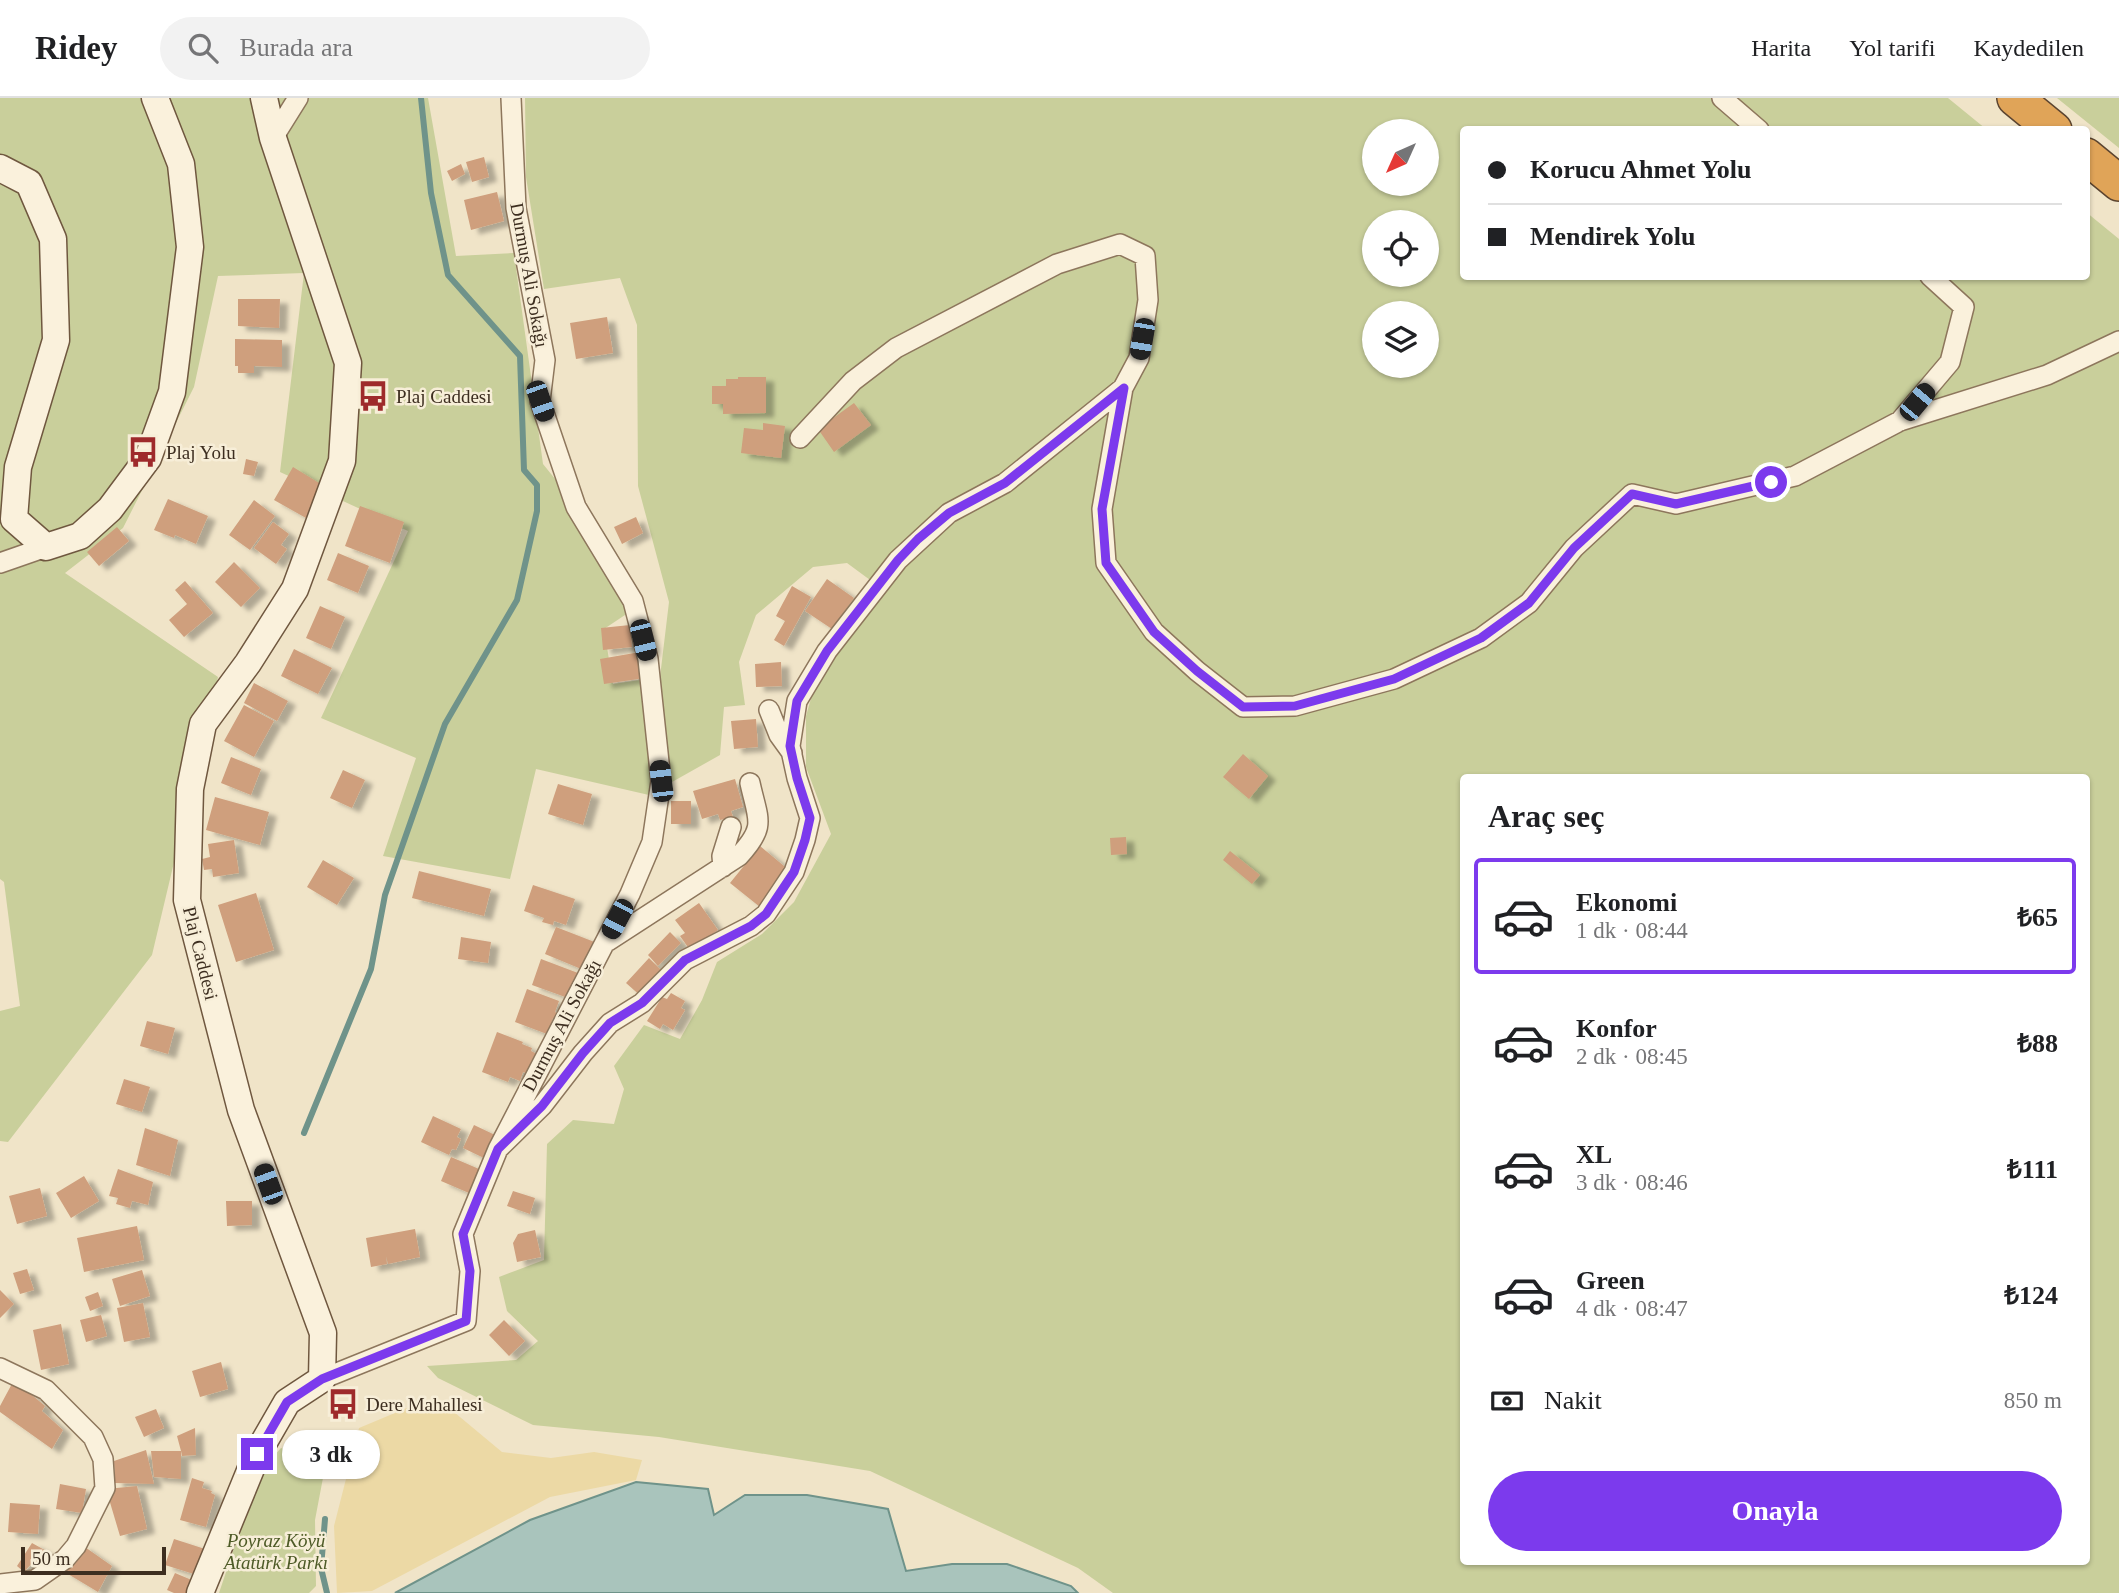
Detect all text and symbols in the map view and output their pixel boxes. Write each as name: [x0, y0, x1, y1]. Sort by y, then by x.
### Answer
search box: [160, 17, 650, 80]
icon: search: [184, 29, 222, 67]
text: Ridey: [35, 30, 118, 66]
text: Burada ara: [240, 33, 353, 62]
text: Harita: [1751, 35, 1811, 61]
text: Yol tarifi: [1849, 35, 1935, 61]
text: Kaydedilen: [1973, 35, 2084, 61]
north arrow: [1362, 119, 1438, 196]
map controls: [1362, 119, 1439, 378]
text: Korucu Ahmet Yolu: [1530, 155, 1752, 184]
street label: Durmuş Ali Sokağı: [506, 201, 553, 349]
button: locate: [1362, 210, 1439, 287]
text: Mendirek Yolu: [1530, 222, 1695, 251]
button: layers: [1362, 301, 1439, 378]
car: [1129, 316, 1156, 362]
car: [524, 378, 557, 424]
bus stop icon: Plaj Caddesi: [356, 379, 390, 413]
car: [1896, 379, 1939, 425]
place label: Plaj Caddesi: [396, 386, 492, 407]
bus stop icon: Plaj Yolu: [126, 435, 160, 469]
place label: Plaj Yolu: [166, 442, 236, 463]
route start: [1755, 466, 1787, 498]
car: [628, 617, 659, 663]
car: [649, 759, 674, 803]
text: Araç seç: [1488, 798, 1604, 834]
icon: car: [1492, 885, 1555, 948]
text: Ekonomi: [1576, 888, 1677, 917]
car: [598, 896, 637, 942]
text: ₺65: [2017, 903, 2058, 932]
street label: Plaj Caddesi: [179, 904, 222, 1002]
text: 1 dk · 08:44: [1576, 918, 1688, 943]
street label: Durmuş Ali Sokağı: [518, 956, 605, 1095]
icon: car: [1492, 1011, 1555, 1074]
text: Konfor: [1576, 1014, 1657, 1043]
text: ₺88: [2017, 1029, 2058, 1058]
text: 2 dk · 08:45: [1576, 1044, 1688, 1069]
icon: car: [1492, 1137, 1555, 1200]
text: XL: [1576, 1140, 1612, 1169]
text: ₺111: [2007, 1155, 2058, 1184]
car: [251, 1161, 286, 1207]
text: 3 dk · 08:46: [1576, 1170, 1688, 1195]
icon: car: [1492, 1263, 1555, 1326]
text: Green: [1576, 1266, 1645, 1295]
text: ₺124: [2004, 1281, 2058, 1310]
text: 4 dk · 08:47: [1576, 1296, 1688, 1321]
icon: cash: [1488, 1382, 1526, 1420]
text: Nakit: [1544, 1386, 1602, 1415]
bus stop icon: Dere Mahallesi: [326, 1387, 360, 1421]
text: 850 m: [2004, 1388, 2062, 1413]
place label: Dere Mahallesi: [366, 1394, 483, 1415]
callout: 3 dk: [282, 1430, 380, 1478]
route end: [241, 1438, 273, 1470]
text: 3 dk: [310, 1442, 352, 1467]
button: Onayla: [1488, 1471, 2062, 1551]
park label: Poyraz Köyü Atatürk Parkı: [222, 1530, 328, 1573]
scale bar: [21, 1544, 166, 1576]
text: 50 m: [32, 1548, 71, 1569]

